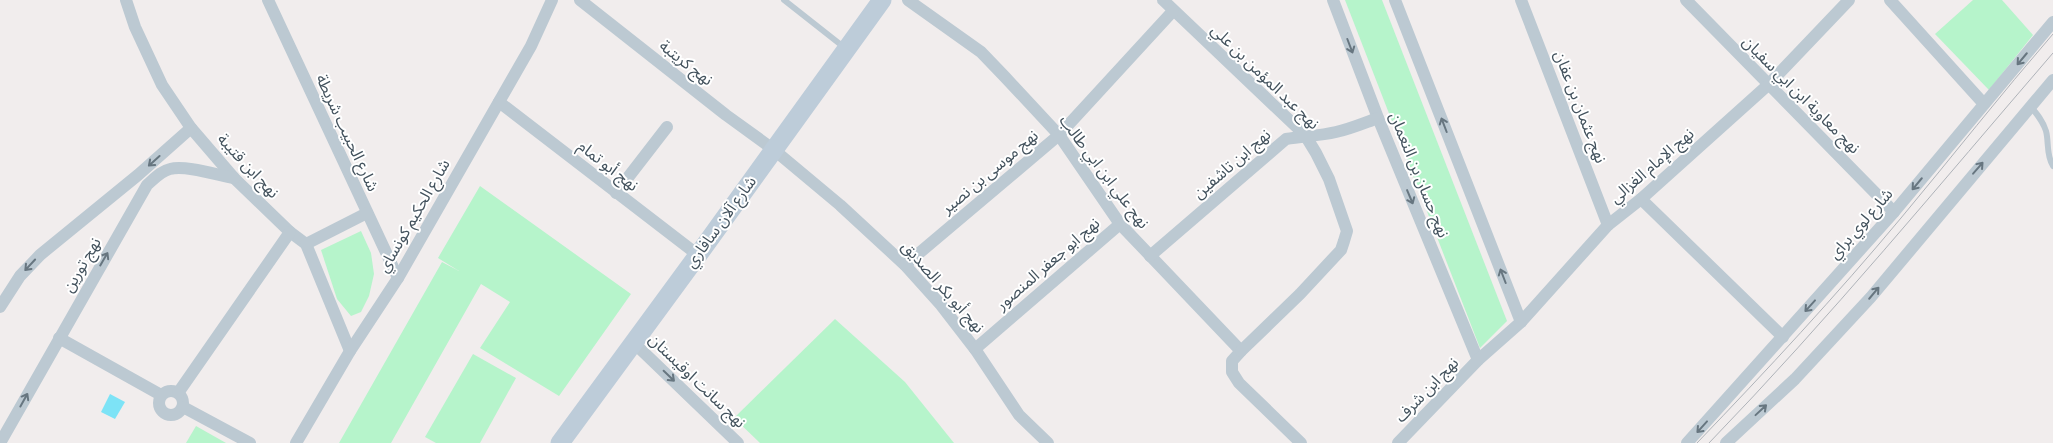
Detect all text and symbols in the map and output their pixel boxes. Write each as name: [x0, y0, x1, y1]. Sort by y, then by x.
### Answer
street label: نهج عبد المؤمن بن علي: [1205, 19, 1324, 135]
street label: نهج معاوية ابن ابي سفيان: [1736, 31, 1865, 160]
street label: نهج كريتبة: [654, 35, 717, 92]
one-way arrow: [1347, 38, 1356, 53]
street label: نهج عثمان بن عفان: [1547, 48, 1612, 167]
one-way arrow: [2016, 52, 2027, 65]
street label: شارع الحبيب شريطة: [309, 71, 384, 196]
street label: نهج حسان بن النعمان: [1383, 109, 1454, 241]
street label: نهج علي ابن ابي طالب: [1053, 111, 1154, 234]
one-way arrow: [1439, 118, 1448, 133]
street label: نهج الإمام الغزالي: [1605, 123, 1700, 210]
street label: نهج ابن تاشفين: [1188, 124, 1276, 205]
street label: نهج موسى بن نصير: [936, 125, 1044, 221]
street label: نهج ابن قتيبة: [211, 129, 284, 204]
street label: نهج أبو تمام: [573, 135, 643, 197]
one-way arrow: [148, 155, 161, 166]
street label: شارع الحكيم كونساي: [373, 155, 456, 277]
one-way arrow: [1972, 162, 1983, 175]
street label: شارع آلان سافاري: [680, 172, 763, 273]
one-way arrow: [1912, 177, 1923, 190]
street label: شارع لوي براي: [1824, 184, 1899, 265]
one-way arrow: [1406, 189, 1416, 204]
street label: نهج ابو جعفر المنصور: [990, 213, 1105, 317]
street label: نهج تورين: [57, 233, 107, 297]
street label: نهج أبو بكر الصديق: [896, 236, 989, 339]
one-way arrow: [100, 252, 110, 266]
one-way arrow: [24, 259, 36, 271]
one-way arrow: [1498, 269, 1507, 284]
one-way arrow: [1868, 287, 1879, 300]
one-way arrow: [1805, 299, 1816, 312]
street label: نهج سانت اوقيستان: [643, 329, 750, 434]
street label: نهج ابن شرف: [1390, 352, 1465, 428]
one-way arrow: [662, 370, 674, 382]
one-way arrow: [20, 394, 30, 408]
one-way arrow: [1755, 404, 1768, 416]
one-way arrow: [1696, 421, 1708, 434]

